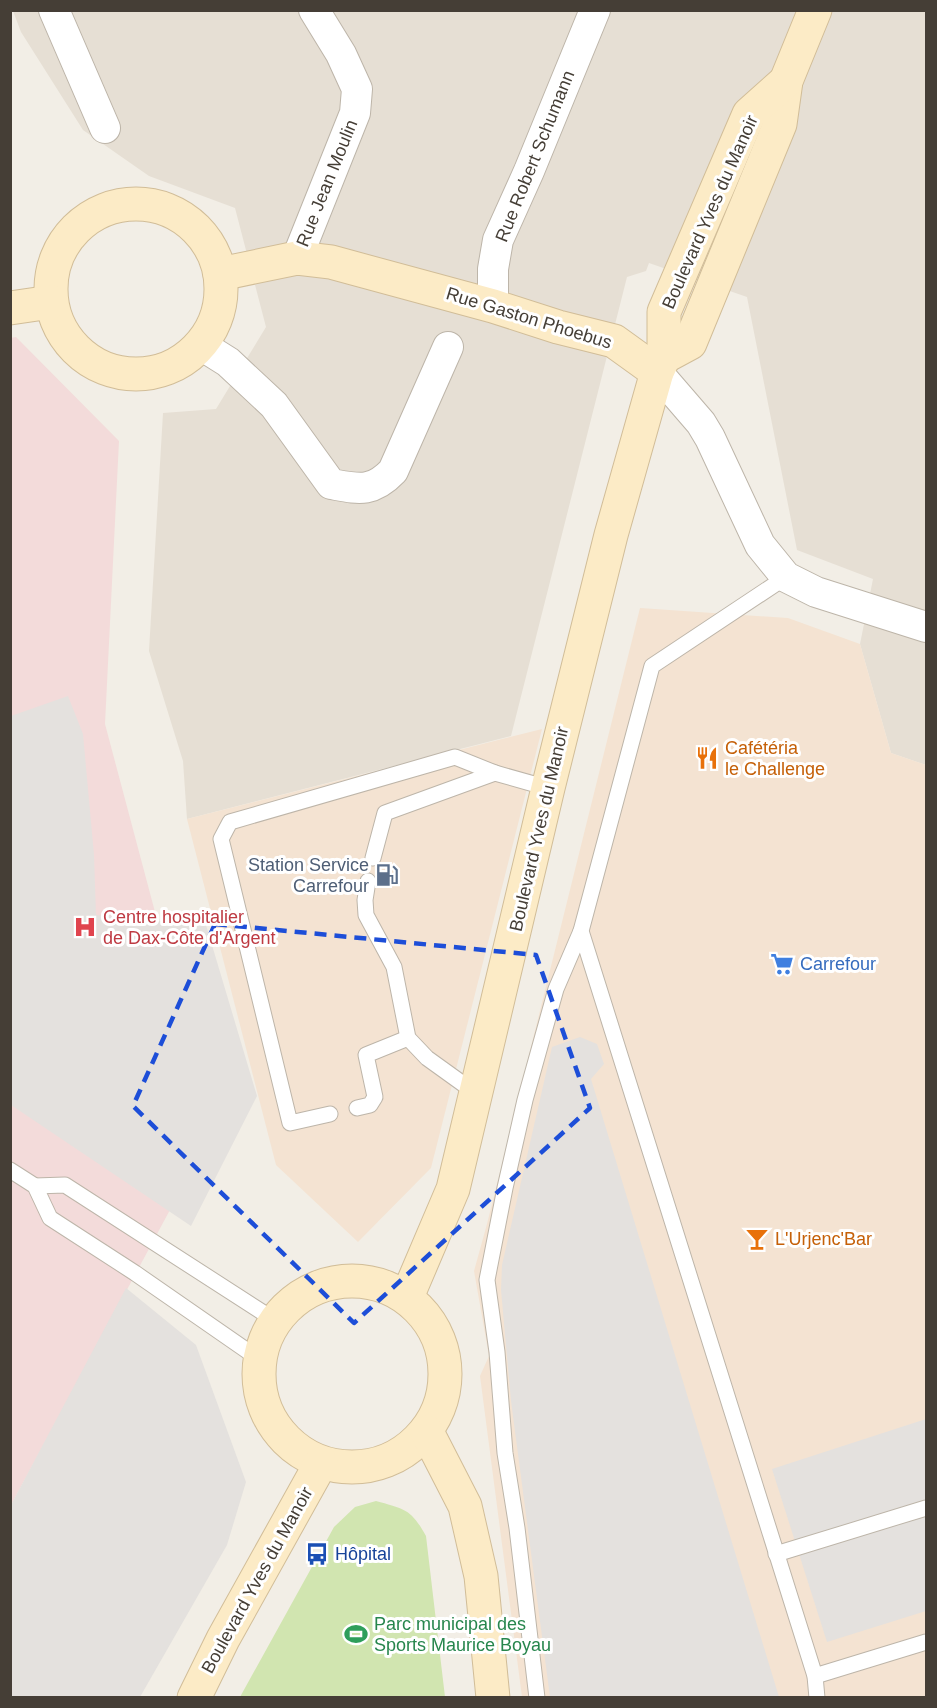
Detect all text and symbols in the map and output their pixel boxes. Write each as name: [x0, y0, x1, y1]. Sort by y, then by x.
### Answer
street label: Rue Robert Schumann: [491, 67, 579, 245]
street label: Boulevard Yves du Manoir: [658, 112, 762, 312]
street label: Rue Jean Moulin: [292, 117, 362, 249]
street label: Rue Gaston Phoebus: [444, 283, 614, 353]
street label: Boulevard Yves du Manoir: [506, 725, 572, 933]
place label: Cafétéria le Challenge: [725, 738, 825, 779]
restaurant icon: Cafétéria le Challenge: [694, 745, 720, 771]
place label: Station Service Carrefour: [248, 855, 369, 896]
fuel station icon: Station Service Carrefour: [374, 862, 400, 888]
place label: Centre hospitalier de Dax-Côte d'Argent: [103, 907, 276, 948]
hospital icon: Centre hospitalier de Dax-Côte d'Argent: [72, 914, 98, 940]
supermarket icon: Carrefour: [769, 951, 795, 977]
place label: Carrefour: [800, 954, 876, 974]
bar icon: L'Urjenc'Bar: [744, 1226, 770, 1252]
place label: L'Urjenc'Bar: [775, 1229, 872, 1249]
street label: Boulevard Yves du Manoir: [197, 1483, 317, 1677]
bus stop icon: Hôpital: [304, 1541, 330, 1567]
place label: Hôpital: [335, 1544, 391, 1564]
place label: Parc municipal des Sports Maurice Boyau: [374, 1614, 551, 1655]
sports icon: Parc municipal des Sports Maurice Boyau: [343, 1621, 369, 1647]

